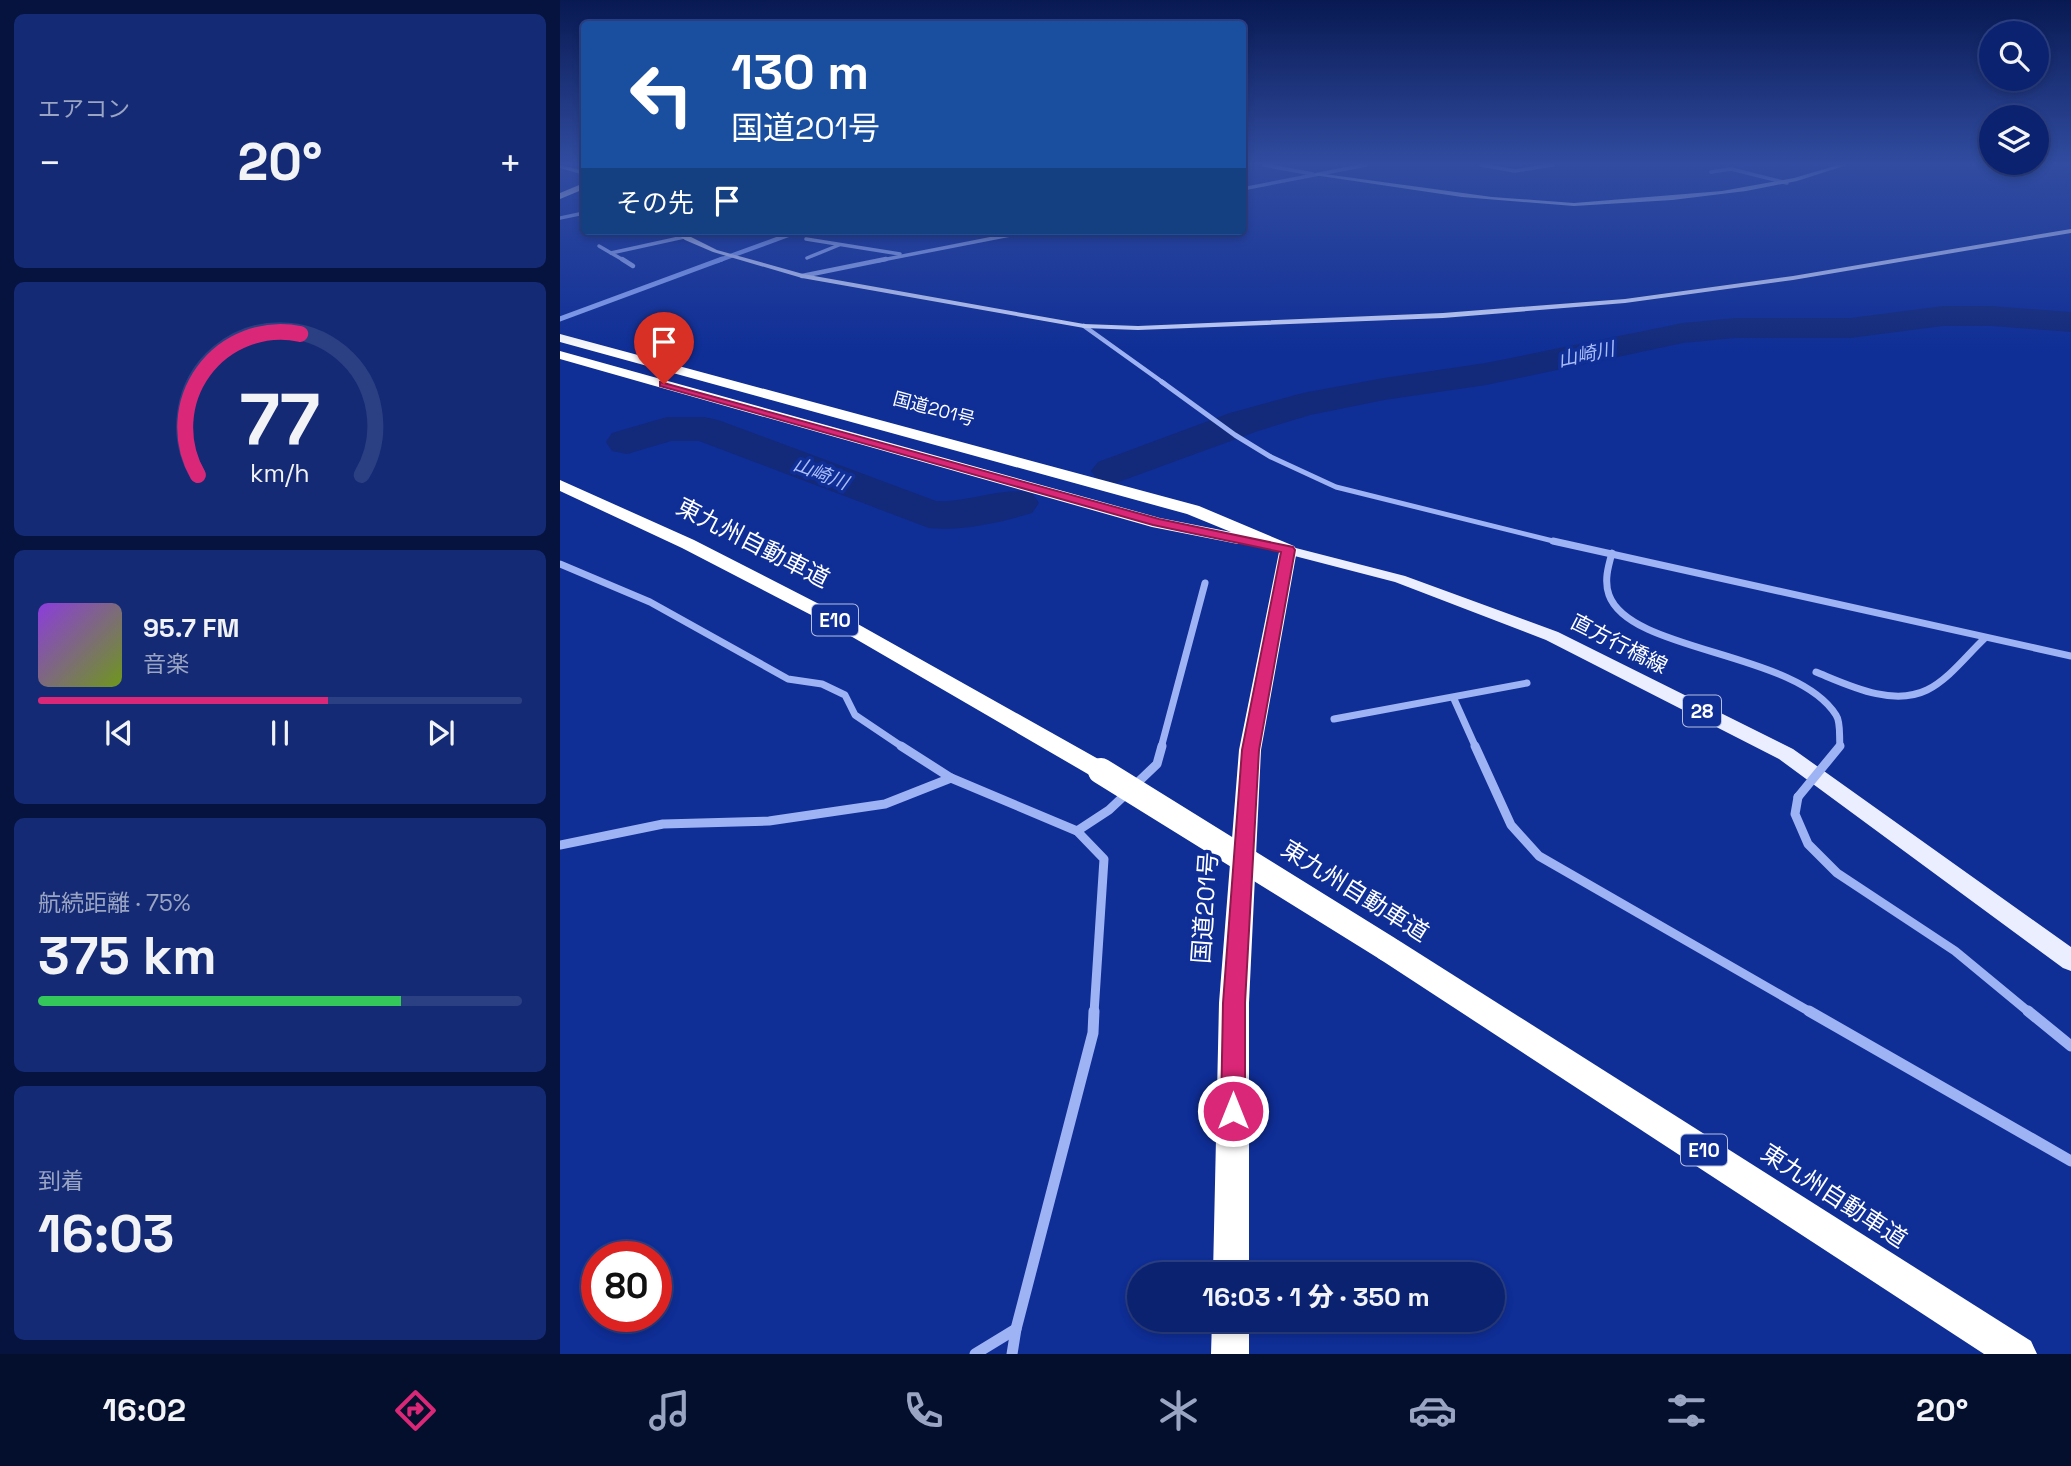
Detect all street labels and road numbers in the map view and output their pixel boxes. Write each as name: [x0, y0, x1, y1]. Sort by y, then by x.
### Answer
street label: 国道201号: [891, 387, 978, 430]
street label: 東九州自動車道: [671, 491, 835, 595]
road number: E10: [812, 604, 858, 636]
street label: 直方行橋線: [1566, 608, 1672, 679]
road number: 28: [1683, 696, 1721, 726]
street label: 東九州自動車道: [1276, 833, 1435, 948]
street label: 国道201号: [1185, 851, 1224, 965]
road number: E10: [1681, 1134, 1727, 1166]
street label: 東九州自動車道: [1755, 1137, 1913, 1254]

